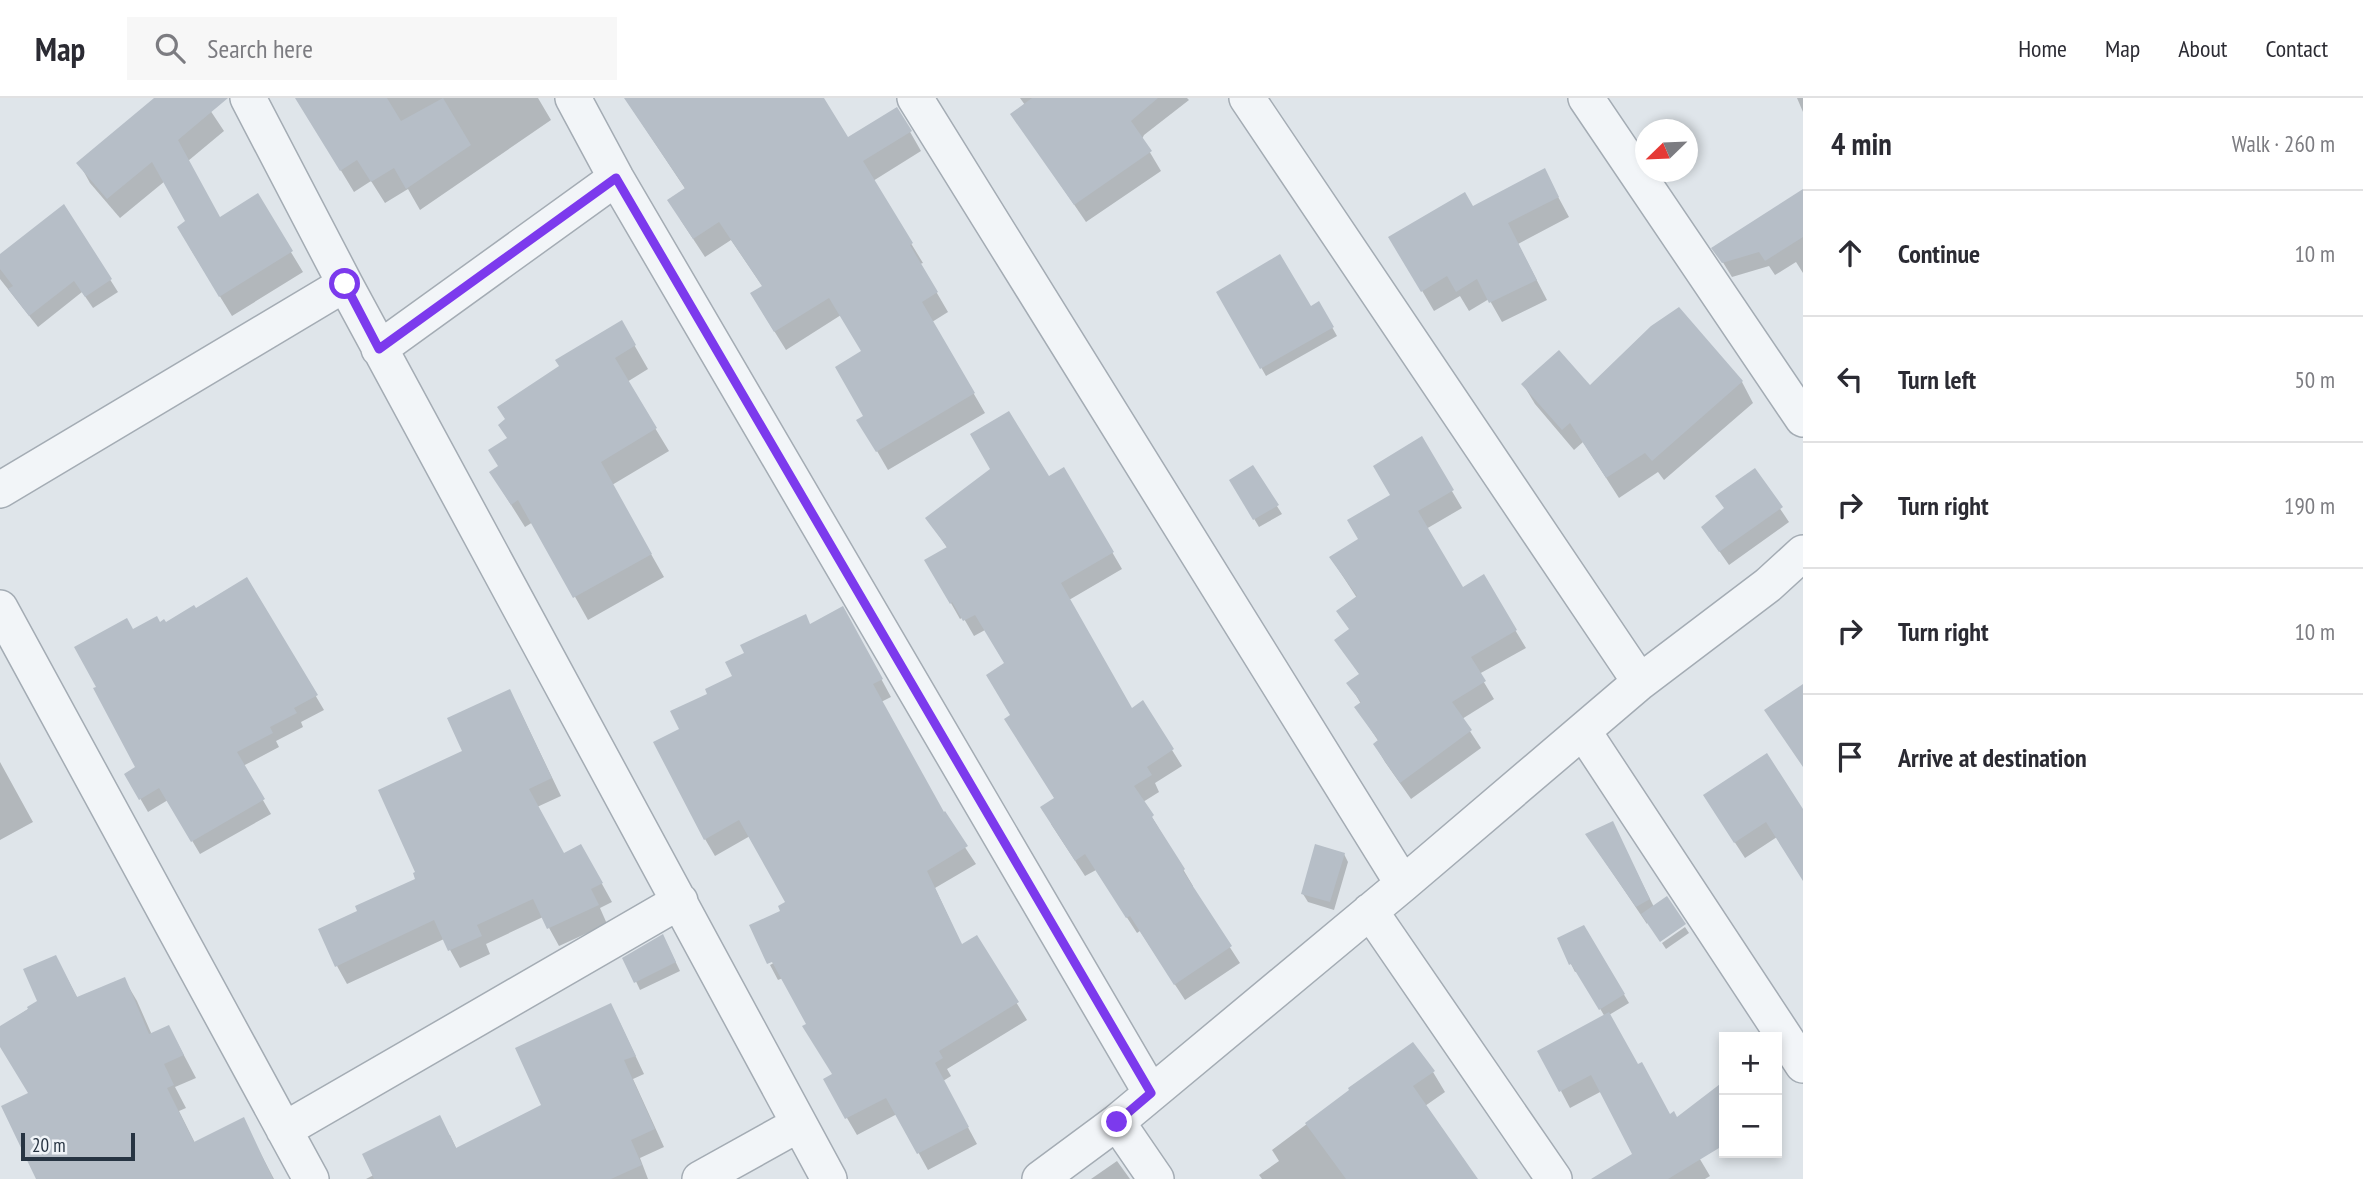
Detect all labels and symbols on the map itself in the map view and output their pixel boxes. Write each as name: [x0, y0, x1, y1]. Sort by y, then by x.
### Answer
north arrow: [1635, 119, 1698, 182]
route start: [329, 268, 360, 299]
route end: [1101, 1106, 1132, 1137]
scale bar: [21, 1130, 135, 1162]

